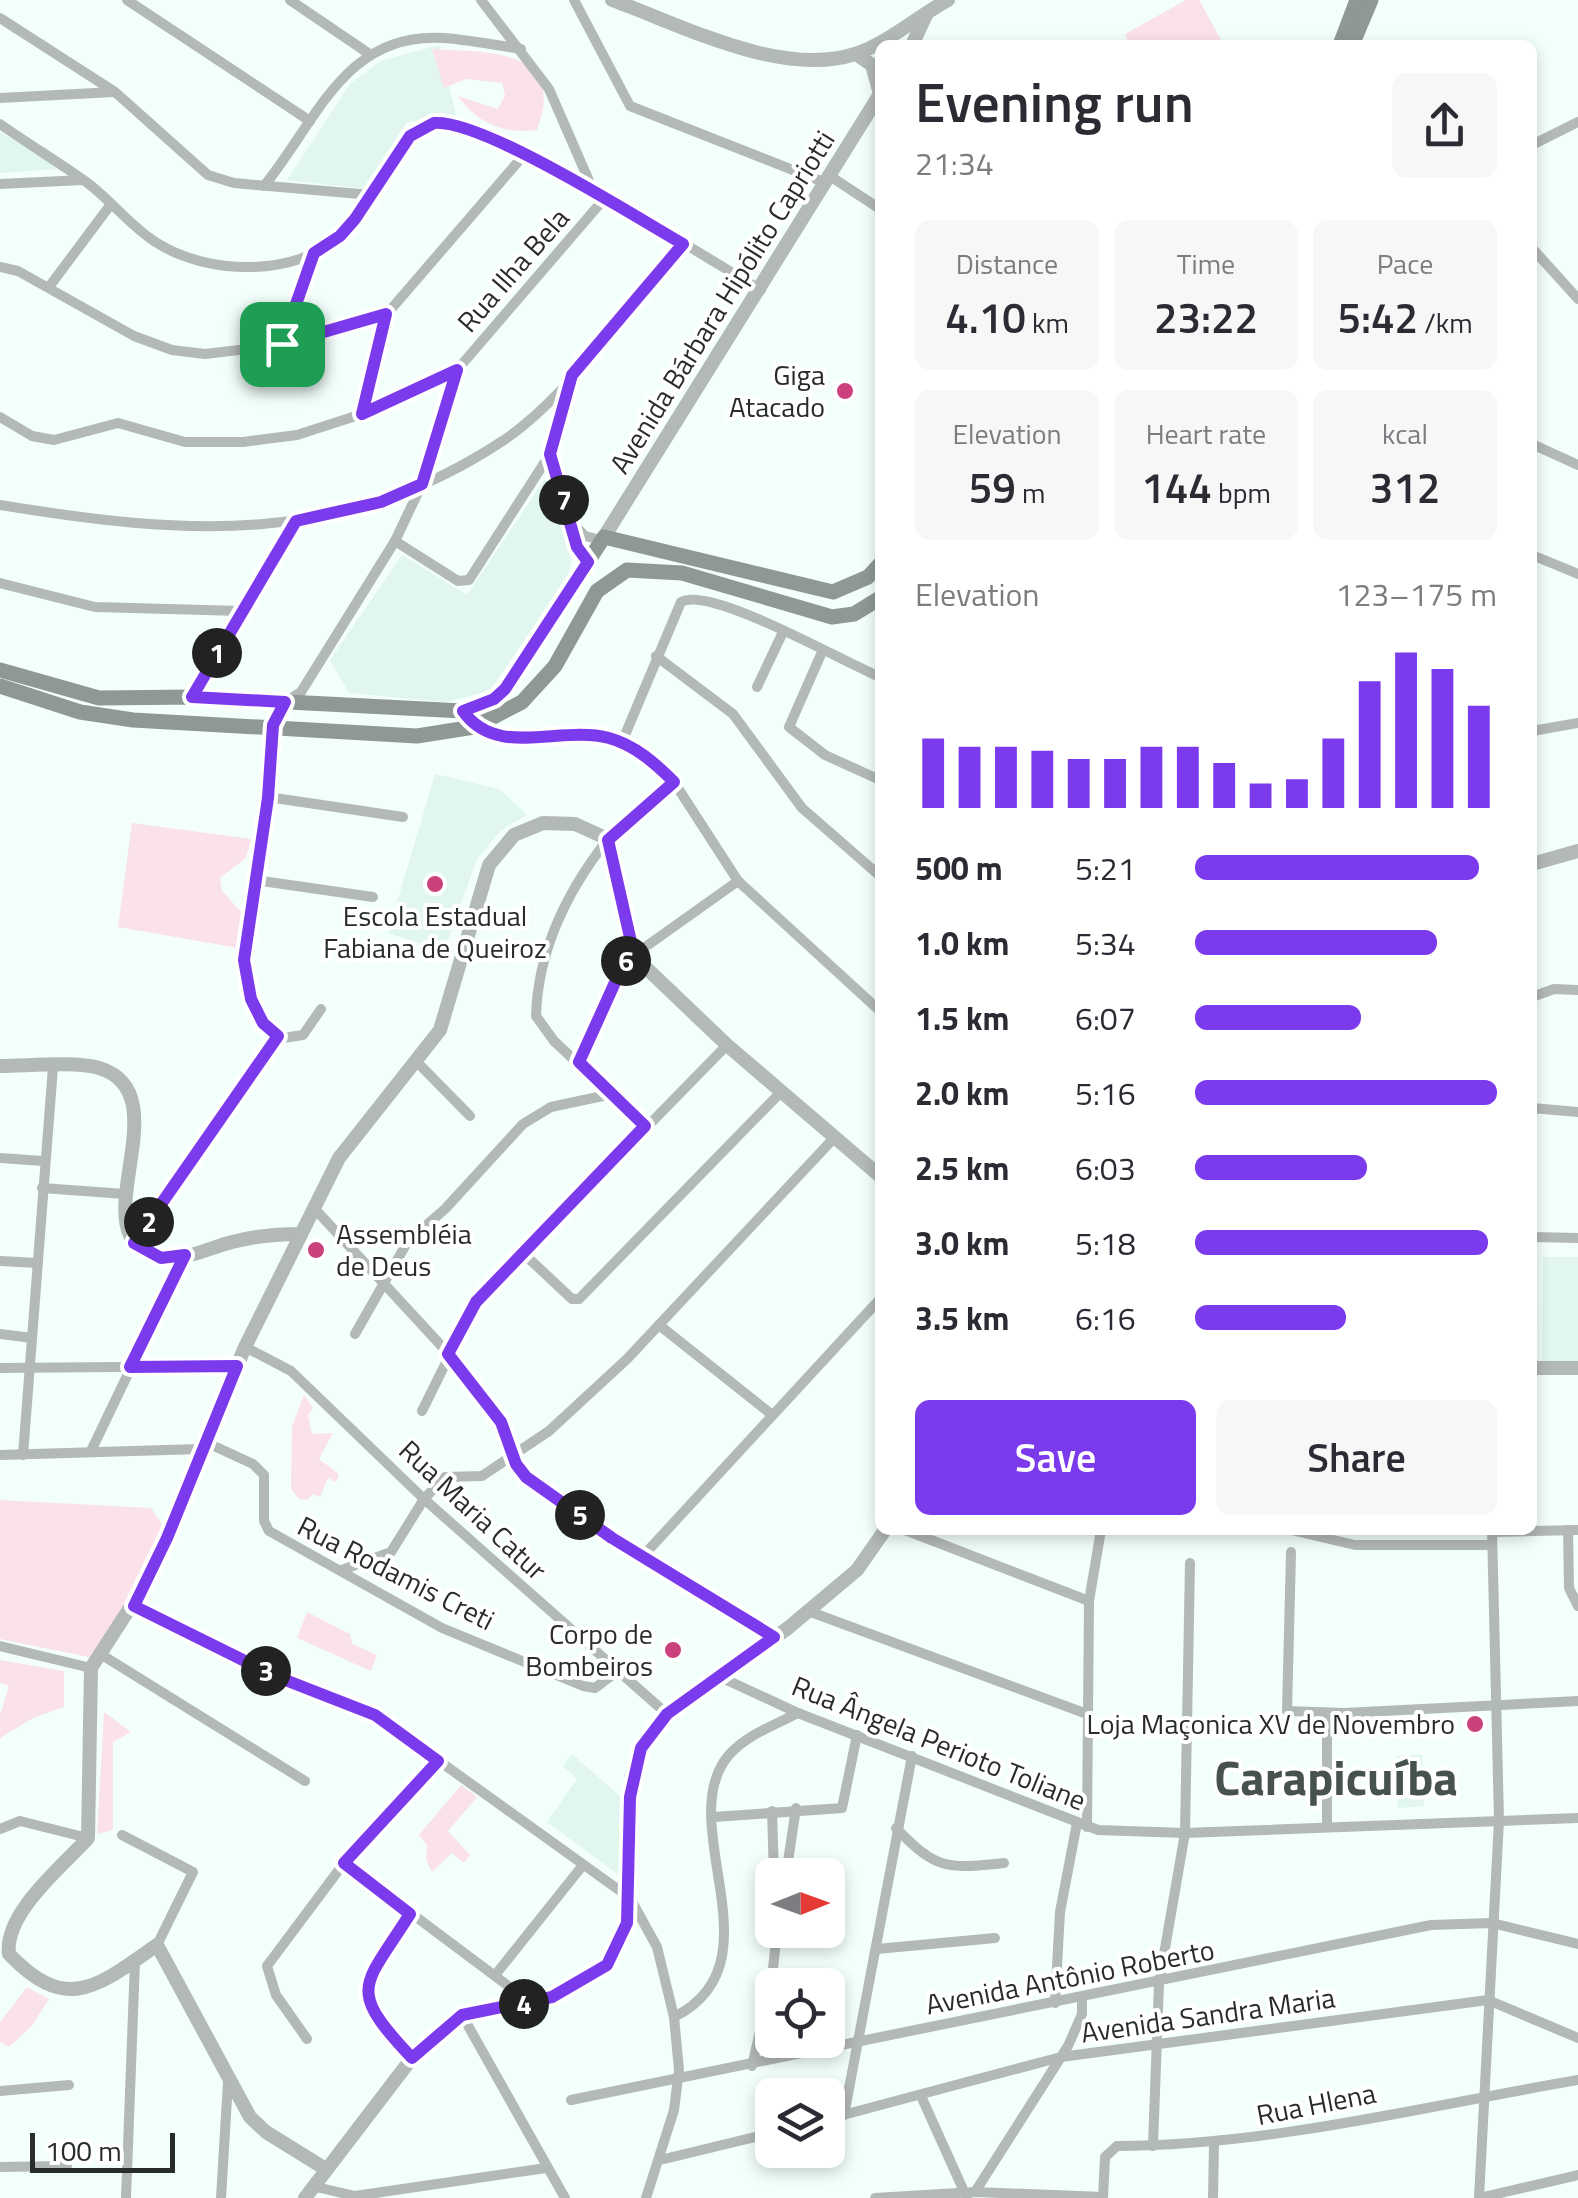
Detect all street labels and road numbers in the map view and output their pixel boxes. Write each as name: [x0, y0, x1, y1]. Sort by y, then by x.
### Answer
street label: Avenida Bárbara Hipólito Capriotti: [598, 122, 845, 482]
street label: Rua Ilha Bela: [446, 198, 579, 341]
street label: Rua Maria Catur: [389, 1429, 557, 1590]
street label: Rua Rodamis Creti: [290, 1504, 502, 1641]
street label: Rua Ângela Perioto Toliane: [786, 1664, 1093, 1821]
street label: Avenida Antônio Roberto: [922, 1927, 1218, 2026]
street label: Avenida Sandra Maria: [1078, 1975, 1338, 2054]
street label: Rua Hlena: [1253, 2071, 1379, 2136]

